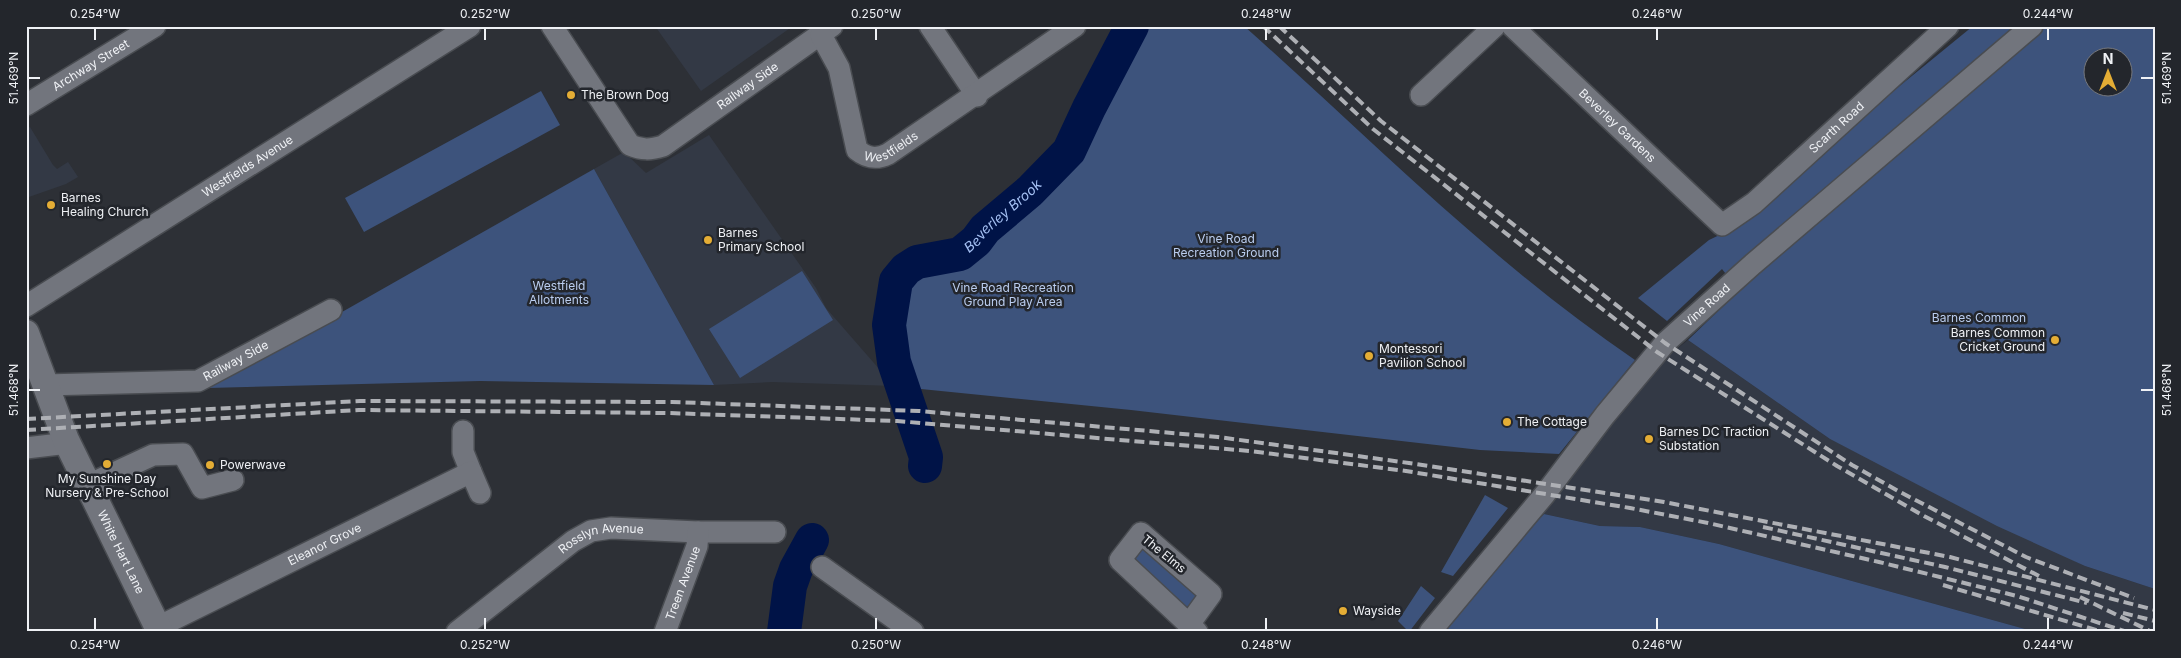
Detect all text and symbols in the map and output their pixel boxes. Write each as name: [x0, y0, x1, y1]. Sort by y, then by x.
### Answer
text: 0.254°W: [70, 6, 120, 21]
text: 0.252°W: [460, 6, 510, 21]
text: 0.250°W: [851, 6, 901, 21]
text: 0.248°W: [1241, 6, 1291, 21]
text: 0.246°W: [1632, 6, 1682, 21]
text: 0.244°W: [2023, 6, 2073, 21]
street label: Archway Street: [50, 36, 132, 94]
north arrow: [2084, 48, 2134, 98]
text: N: [2103, 50, 2113, 67]
text: 51.469°N: [6, 52, 21, 104]
text: 51.469°N: [2159, 52, 2174, 104]
street label: Railway Side: [714, 59, 781, 112]
street label: Beverley Gardens: [1576, 85, 1659, 165]
place label: The Brown Dog: [581, 87, 669, 102]
marker: The Brown Dog: [565, 89, 577, 101]
street label: Scarth Road: [1806, 98, 1867, 156]
street label: Westfields: [863, 128, 921, 165]
street label: Westfields Avenue: [199, 132, 296, 200]
water label: Beverley Brook: [960, 175, 1045, 255]
place label: Barnes Healing Church: [61, 190, 149, 219]
marker: Barnes Healing Church: [45, 199, 57, 211]
place label: Barnes Primary School: [718, 225, 804, 254]
park label: Vine Road Recreation Ground: [1173, 231, 1279, 260]
marker: Barnes Primary School: [702, 234, 714, 246]
park label: Westfield Allotments: [529, 278, 589, 307]
park label: Vine Road Recreation Ground Play Area: [952, 280, 1074, 309]
street label: Vine Road: [1680, 280, 1733, 330]
park label: Barnes Common: [1932, 310, 2026, 325]
place label: Barnes Common Cricket Ground: [1951, 325, 2045, 354]
marker: Barnes Common Cricket Ground: [2049, 334, 2061, 346]
street label: Railway Side: [200, 337, 271, 384]
place label: Montessori Pavilion School: [1379, 341, 1465, 370]
marker: Montessori Pavilion School: [1363, 350, 1375, 362]
text: 51.468°N: [6, 364, 21, 416]
text: 51.468°N: [2159, 364, 2174, 416]
place label: The Cottage: [1517, 414, 1587, 429]
marker: The Cottage: [1501, 416, 1513, 428]
place label: Barnes DC Traction Substation: [1659, 424, 1769, 453]
marker: Barnes DC Traction Substation: [1643, 433, 1655, 445]
place label: Powerwave: [220, 457, 286, 472]
marker: My Sunshine Day Nursery & Pre-School: [101, 458, 113, 470]
marker: Powerwave: [204, 459, 216, 471]
place label: My Sunshine Day Nursery & Pre-School: [45, 471, 169, 500]
street label: White Hart Lane: [94, 508, 148, 596]
street label: Eleanor Grove: [285, 520, 364, 568]
street label: Rosslyn Avenue: [555, 520, 644, 557]
street label: The Elms: [1139, 531, 1189, 576]
street label: Treen Avenue: [662, 544, 703, 622]
place label: Wayside: [1353, 603, 1401, 618]
marker: Wayside: [1337, 605, 1349, 617]
text: 0.254°W: [70, 637, 120, 652]
text: 0.252°W: [460, 637, 510, 652]
text: 0.250°W: [851, 637, 901, 652]
text: 0.248°W: [1241, 637, 1291, 652]
text: 0.246°W: [1632, 637, 1682, 652]
text: 0.244°W: [2023, 637, 2073, 652]

